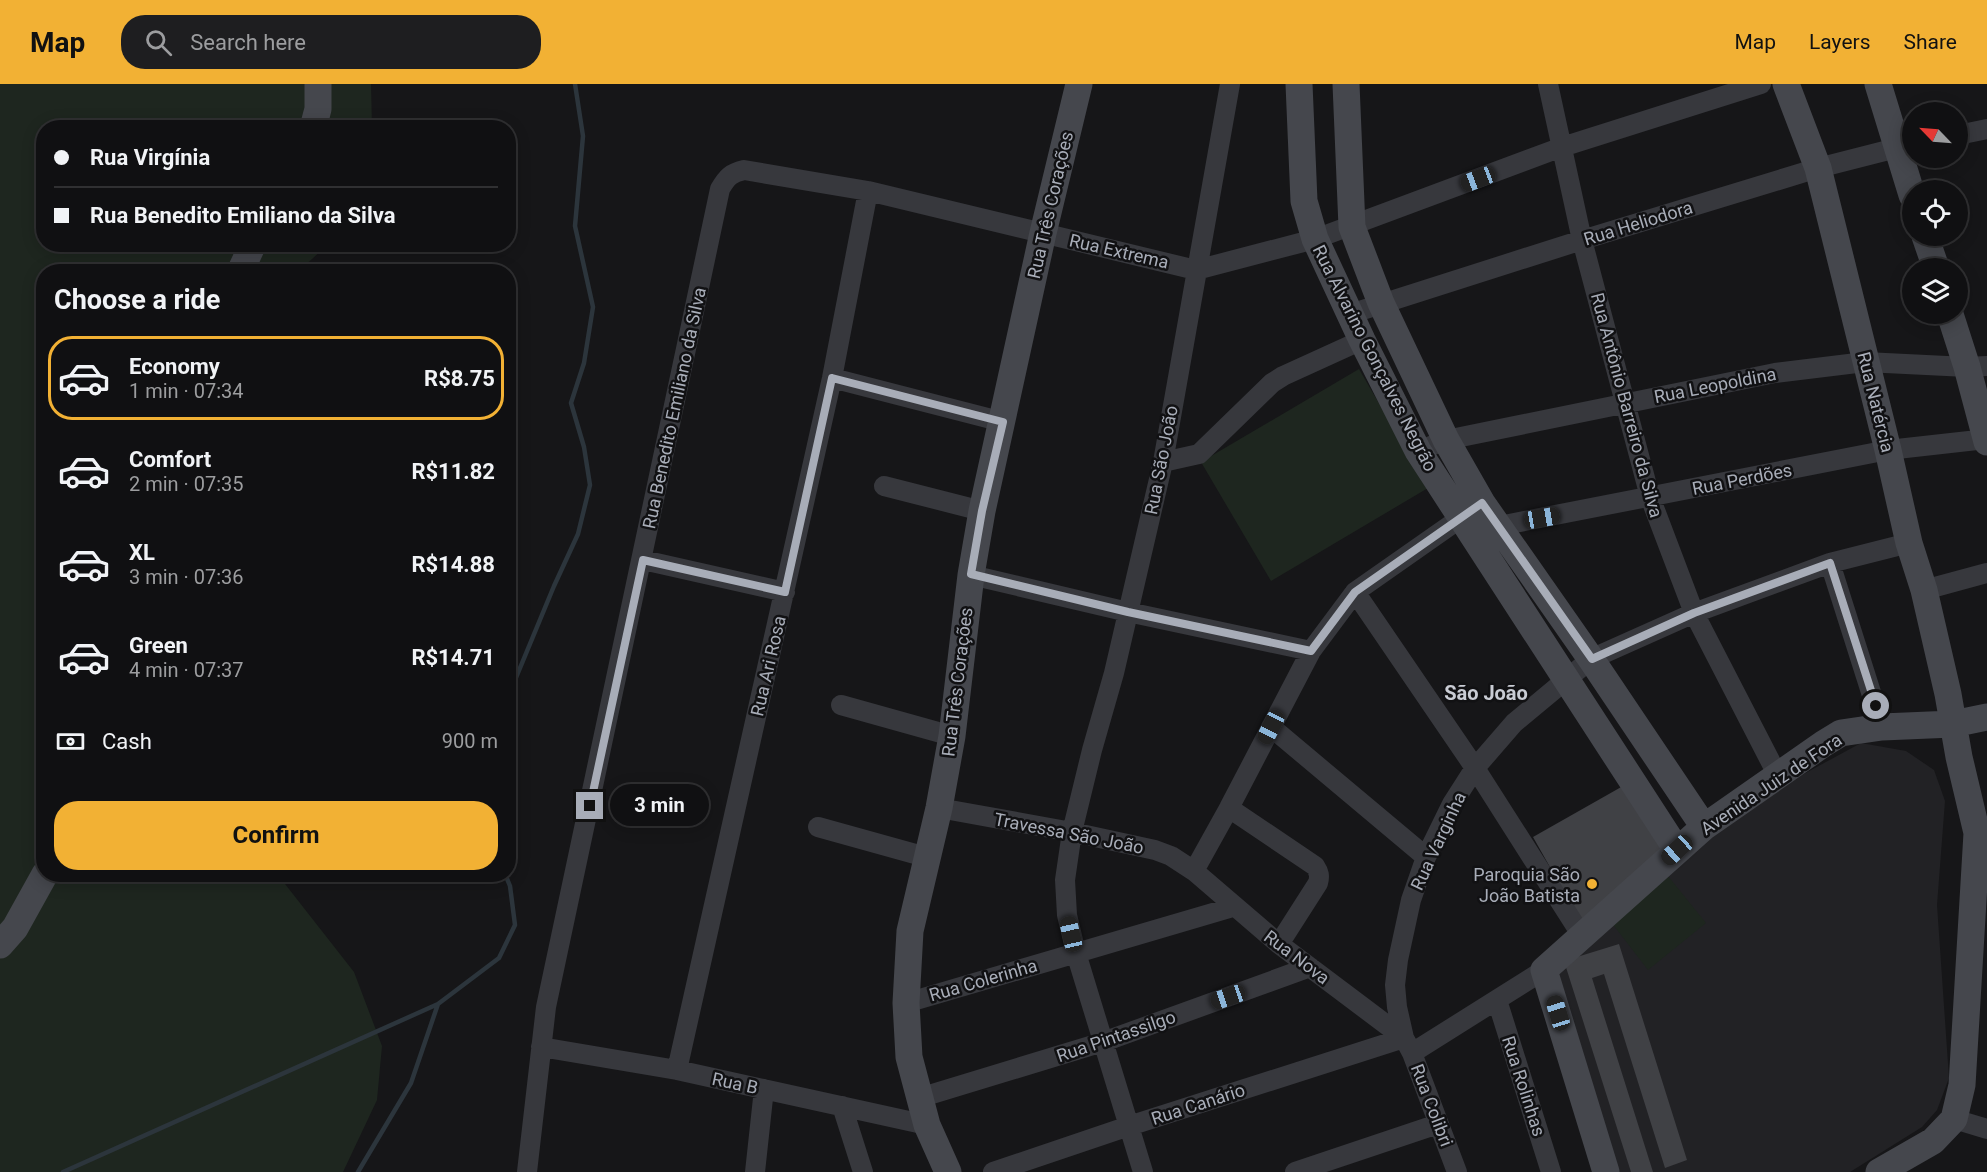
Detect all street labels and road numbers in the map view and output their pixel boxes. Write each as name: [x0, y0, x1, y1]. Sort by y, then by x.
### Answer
street label: Rua Três Corações: [1023, 129, 1077, 281]
street label: Rua Heliodora: [1581, 196, 1695, 250]
street label: Rua Extrema: [1067, 229, 1171, 273]
street label: Rua Alvarino Gonçalves Negrão: [1309, 241, 1441, 475]
street label: Rua Benedito Emiliano da Silva: [638, 285, 710, 531]
street label: Rua Antônio Barreiro da Silva: [1587, 290, 1667, 520]
street label: Rua Natércia: [1853, 350, 1899, 454]
street label: Rua Leopoldina: [1652, 363, 1778, 407]
street label: Rua São João: [1140, 404, 1182, 516]
street label: Rua Perdões: [1690, 459, 1794, 499]
street label: Rua Três Corações: [937, 606, 977, 758]
street label: Rua Ari Rosa: [746, 614, 790, 718]
street label: Avenida Juiz de Fora: [1697, 729, 1845, 839]
street label: Rua Varginha: [1406, 788, 1470, 894]
street label: Travessa São João: [992, 808, 1146, 858]
street label: Rua Nova: [1260, 926, 1334, 988]
street label: Rua Colerinha: [927, 955, 1039, 1005]
street label: Rua Pintassilgo: [1054, 1006, 1178, 1066]
street label: Rua Rolinhas: [1498, 1033, 1550, 1139]
street label: Rua Colibri: [1407, 1061, 1457, 1149]
street label: Rua B: [710, 1068, 760, 1098]
street label: Rua Canário: [1149, 1079, 1247, 1129]

